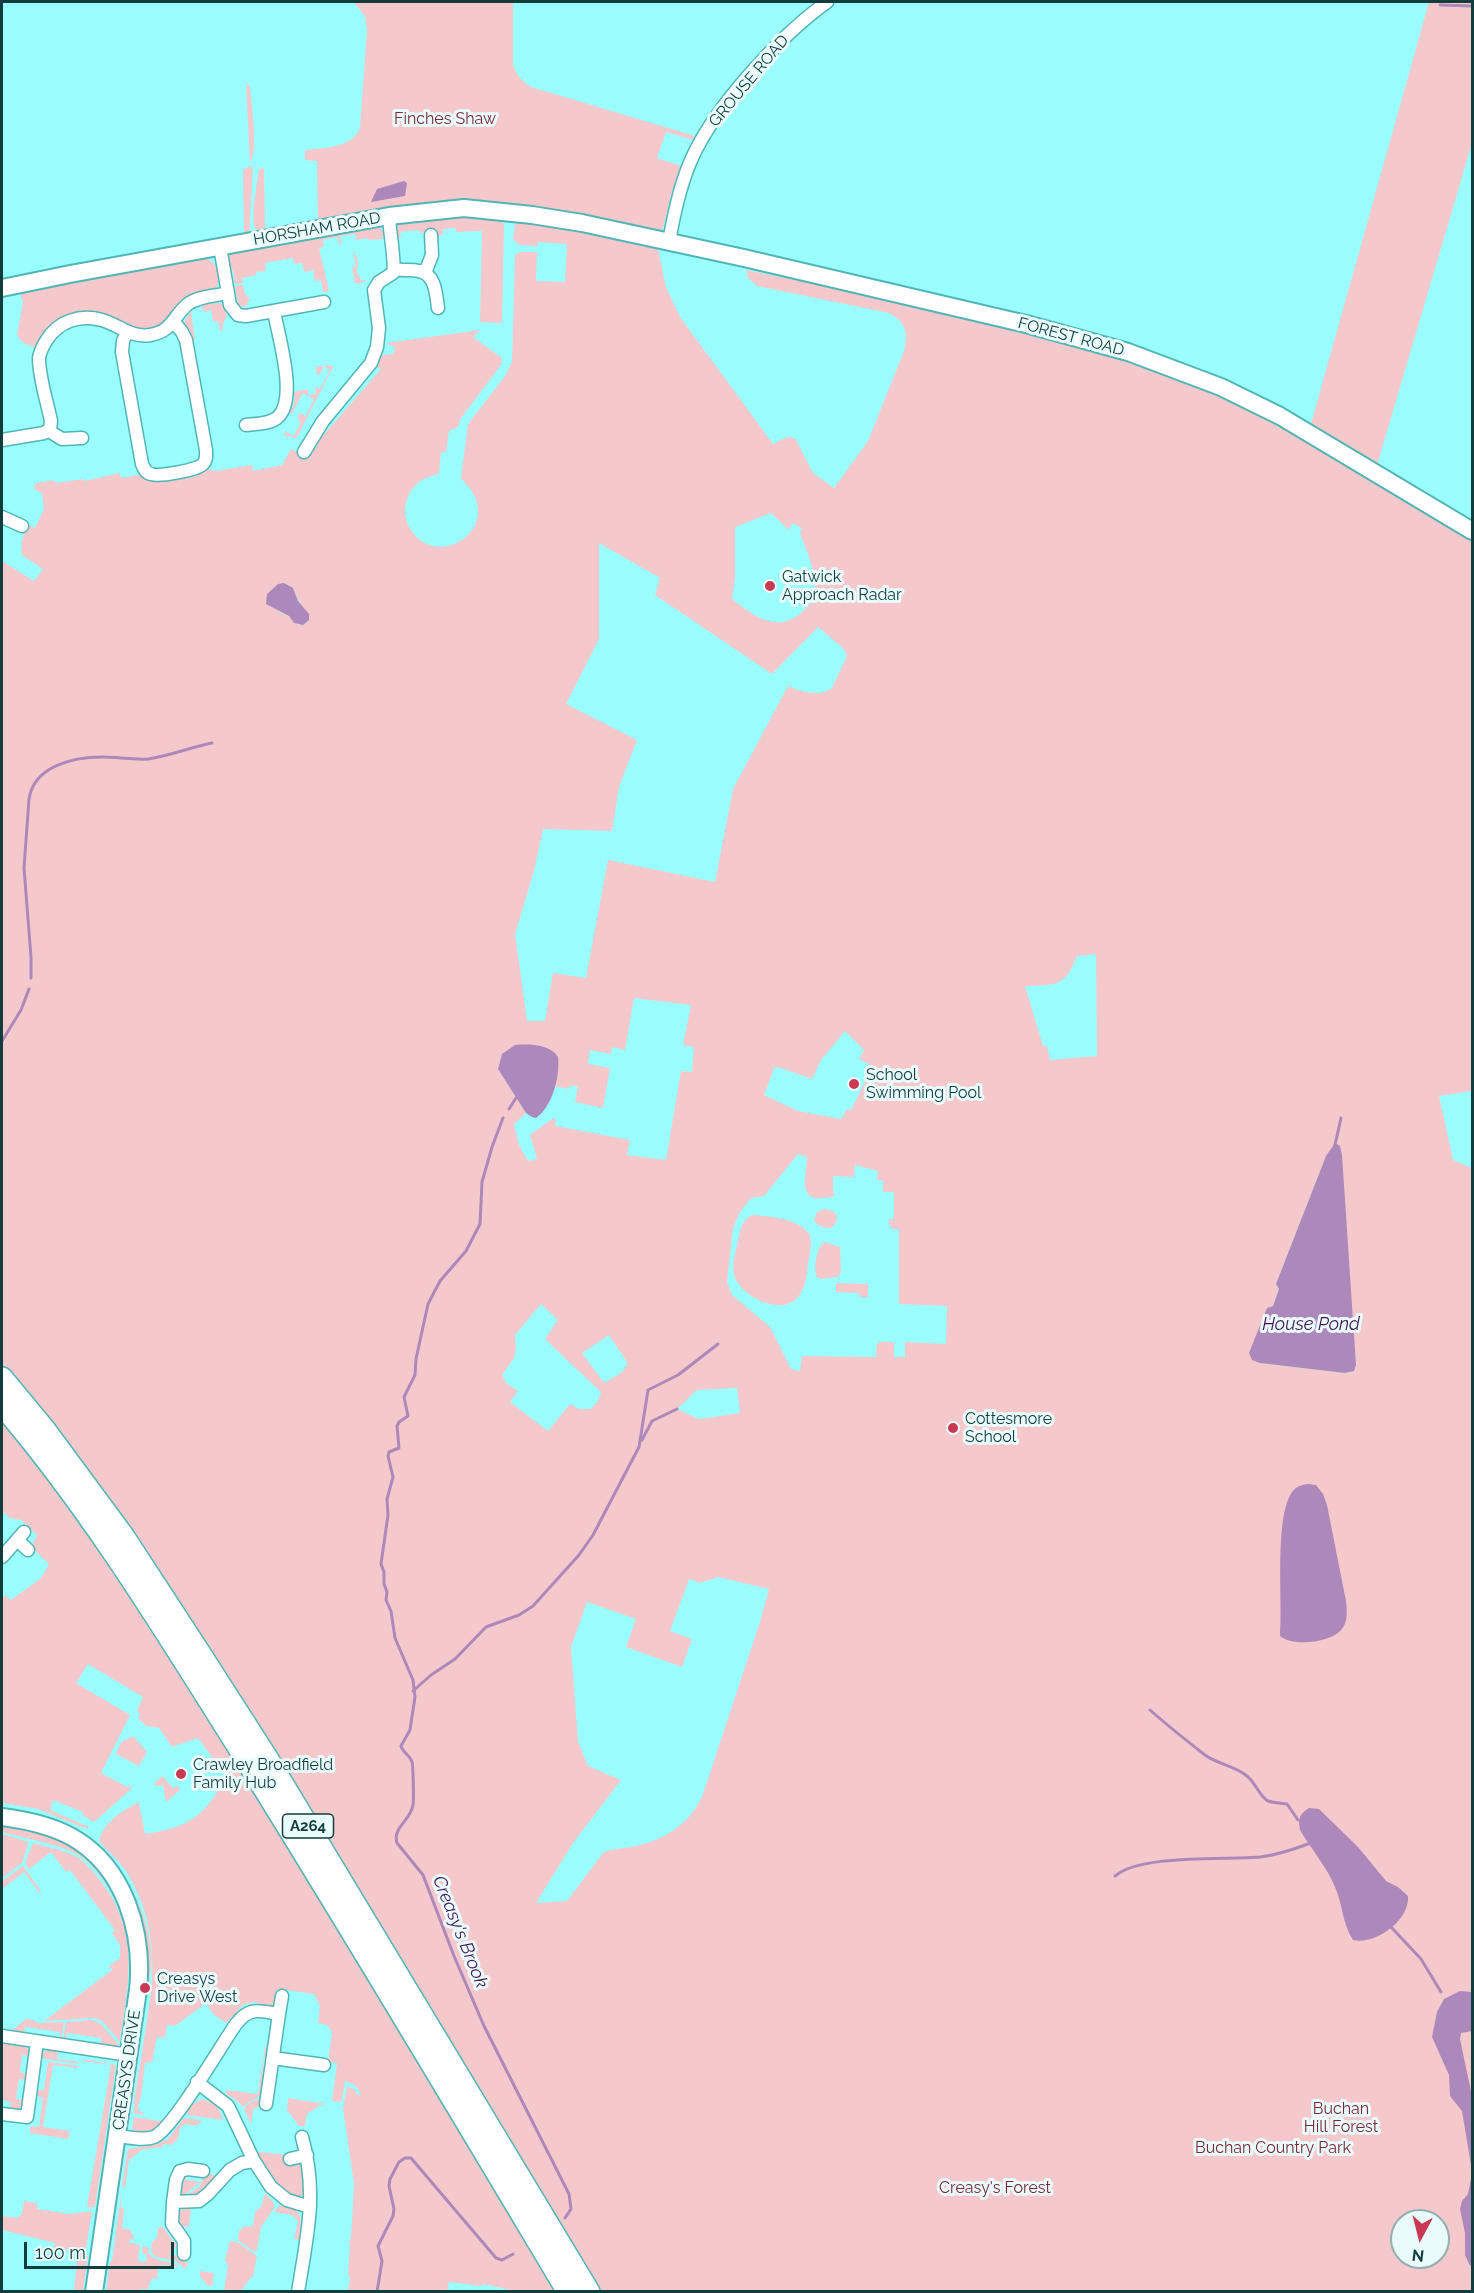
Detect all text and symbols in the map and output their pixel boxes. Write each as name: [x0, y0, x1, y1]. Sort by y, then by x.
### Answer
street label: GROUSE ROAD: [705, 31, 793, 131]
park label: Finches Shaw: [394, 109, 496, 129]
street label: HORSHAM ROAD: [252, 208, 382, 250]
street label: FOREST ROAD: [1016, 314, 1126, 360]
place label: Gatwick Approach Radar: [782, 567, 902, 605]
marker: Gatwick Approach Radar: [763, 579, 777, 593]
place label: School Swimming Pool: [866, 1065, 981, 1103]
marker: School Swimming Pool: [847, 1077, 861, 1091]
water label: House Pond: [1262, 1314, 1360, 1336]
place label: Cottesmore School: [965, 1409, 1052, 1447]
marker: Cottesmore School: [946, 1421, 960, 1435]
place label: Crawley Broadfield Family Hub: [193, 1755, 333, 1793]
marker: Crawley Broadfield Family Hub: [174, 1767, 188, 1781]
road number: A264: [282, 1814, 334, 1838]
water label: Creasy's Brook: [428, 1873, 492, 1991]
place label: Creasys Drive West: [157, 1969, 237, 2007]
marker: Creasys Drive West: [138, 1981, 152, 1995]
street label: CREASYS DRIVE: [109, 2008, 145, 2132]
park label: Buchan Hill Forest: [1304, 2099, 1378, 2137]
park label: Buchan Country Park: [1195, 2138, 1351, 2158]
park label: Creasy's Forest: [939, 2178, 1051, 2198]
north arrow: [1390, 2209, 1450, 2269]
scale bar: [27, 2230, 177, 2268]
text: 100 m: [35, 2242, 86, 2263]
text: N: [1411, 2245, 1425, 2266]

